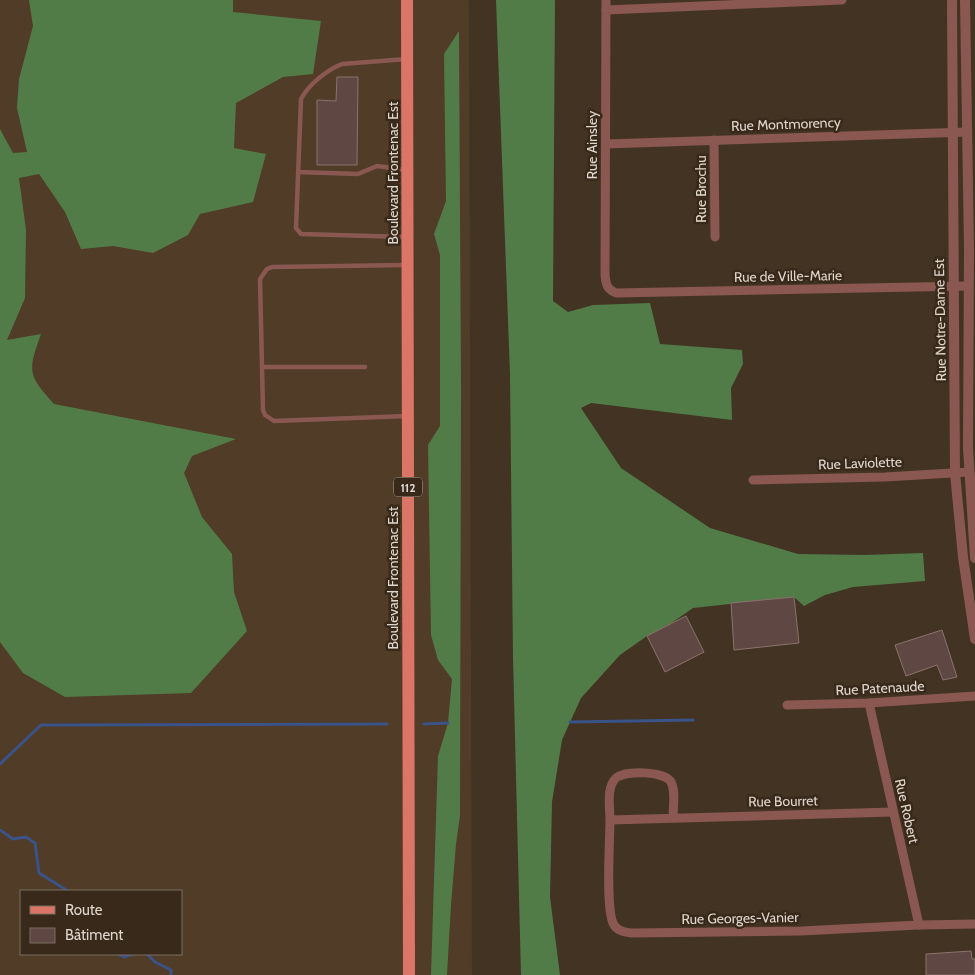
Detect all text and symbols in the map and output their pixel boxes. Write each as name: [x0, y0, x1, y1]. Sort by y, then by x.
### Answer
street label: Boulevard Frontenac Est: [384, 101, 402, 244]
street label: Rue Ainsley: [583, 111, 601, 179]
street label: Rue Montmorency: [731, 113, 841, 135]
street label: Rue Brochu: [692, 155, 710, 223]
street label: Rue Notre-Dame Est: [930, 258, 950, 382]
street label: Rue de Ville-Marie: [734, 266, 842, 286]
street label: Rue Laviolette: [818, 453, 902, 473]
road number: 112: [394, 478, 422, 497]
street label: Boulevard Frontenac Est: [384, 506, 402, 649]
street label: Rue Patenaude: [835, 677, 925, 699]
street label: Rue Robert: [891, 777, 923, 845]
street label: Rue Bourret: [748, 791, 818, 811]
legend: [20, 890, 182, 955]
text: Route: [65, 901, 103, 919]
street label: Rue Georges-Vanier: [681, 908, 799, 928]
text: Bâtiment: [65, 926, 123, 944]

